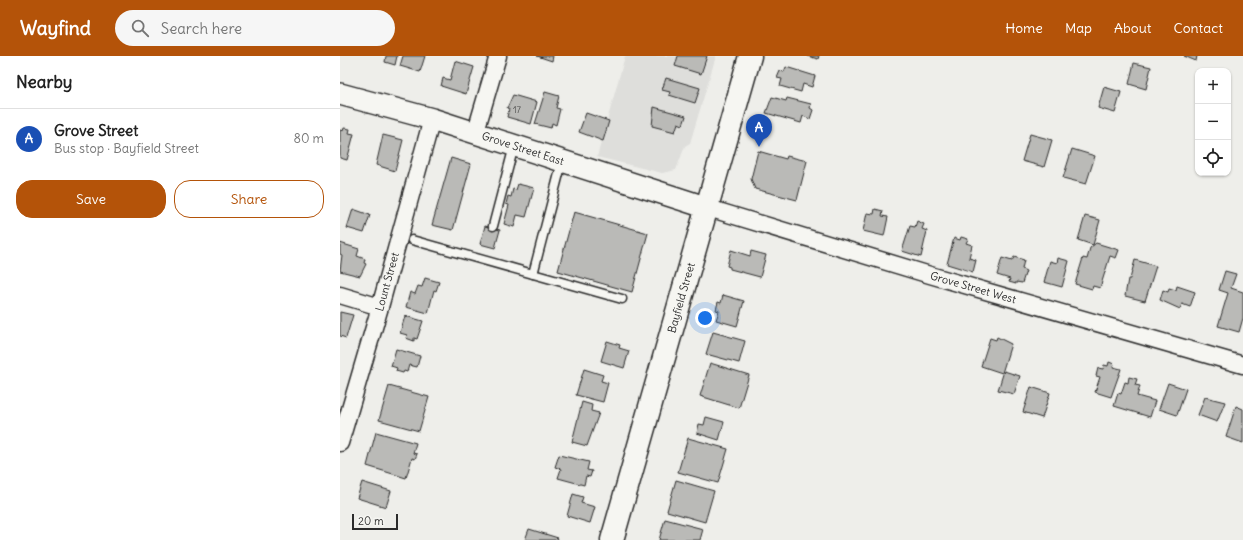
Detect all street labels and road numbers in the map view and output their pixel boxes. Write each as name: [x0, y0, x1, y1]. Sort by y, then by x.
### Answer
street label: Grove Street East: [480, 129, 566, 168]
street label: Lount Street: [372, 250, 402, 313]
street label: Bayfield Street: [664, 261, 698, 335]
street label: Grove Street West: [929, 268, 1018, 306]

